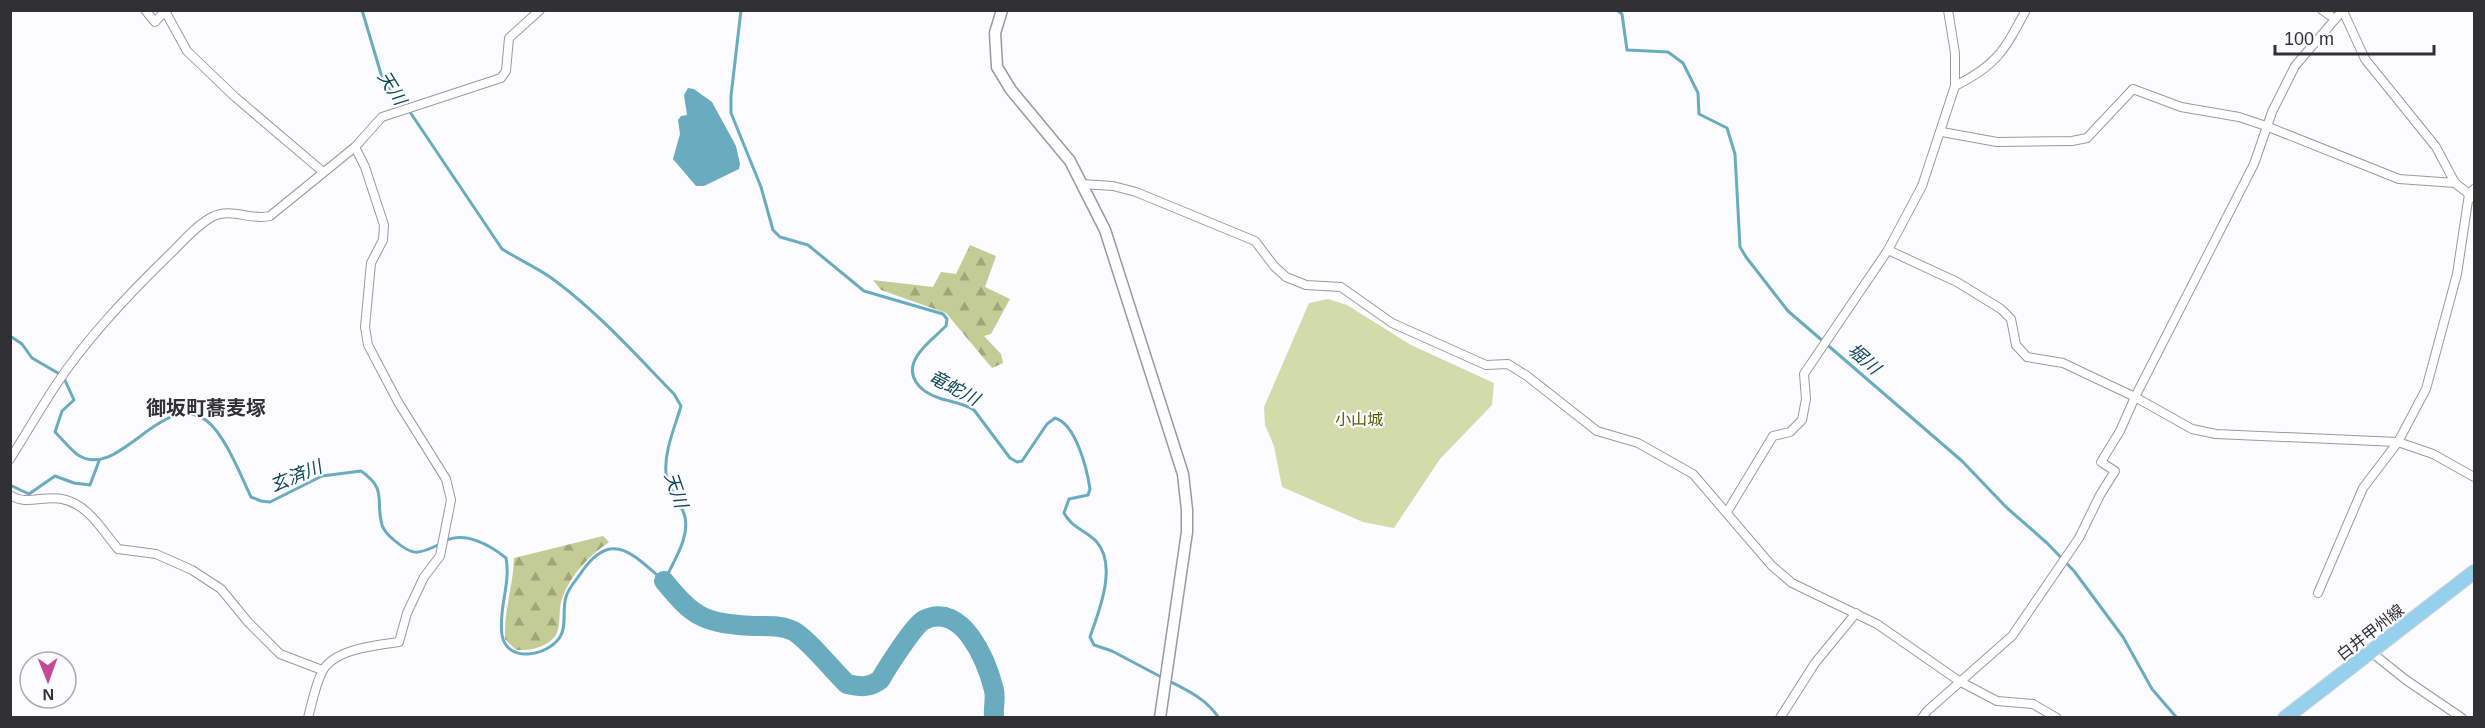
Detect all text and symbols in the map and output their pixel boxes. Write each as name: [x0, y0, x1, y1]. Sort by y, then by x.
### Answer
scale bar: [2275, 18, 2434, 56]
text: 100 m: [2284, 29, 2334, 49]
water label: 天川: [374, 67, 411, 110]
water label: 堀川: [1844, 340, 1886, 380]
water label: 竜蛇川: [925, 366, 984, 410]
district label: 御坂町蕎麦塚: [146, 397, 266, 419]
park label: 小山城: [1335, 411, 1383, 428]
water label: 玄済川: [267, 456, 327, 495]
water label: 天川: [661, 470, 692, 512]
street label: 白井甲州線: [2334, 601, 2407, 664]
north arrow: [18, 650, 78, 710]
text: N: [42, 686, 54, 703]

